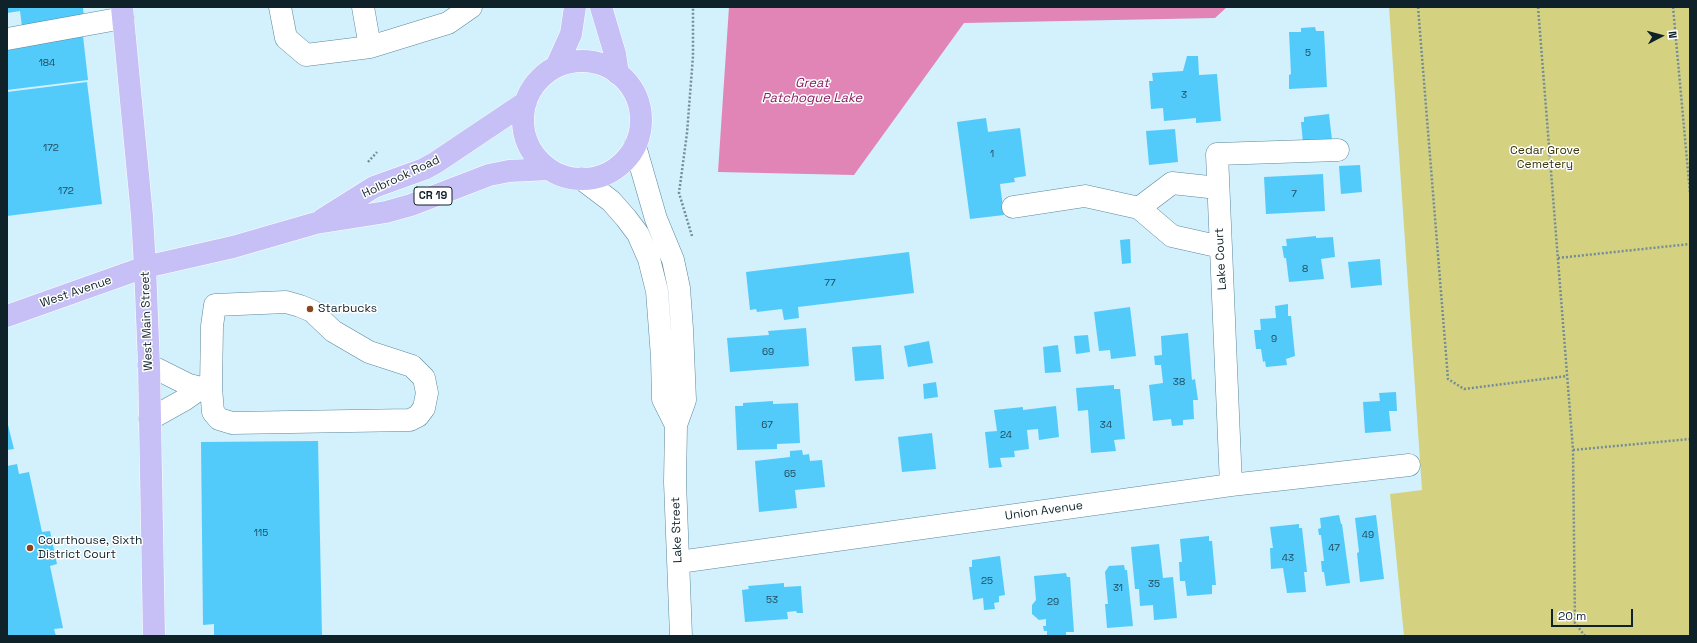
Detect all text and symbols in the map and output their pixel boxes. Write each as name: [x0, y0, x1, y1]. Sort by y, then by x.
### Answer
north arrow: [1641, 16, 1681, 56]
text: N: [1666, 30, 1680, 39]
house number: 5: [1305, 47, 1311, 59]
house number: 184: [39, 57, 55, 69]
water label: Great Patchogue Lake: [762, 75, 862, 106]
house number: 3: [1181, 89, 1187, 101]
house number: 172: [43, 142, 59, 154]
park label: Cedar Grove Cemetery: [1510, 144, 1580, 172]
house number: 1: [990, 148, 994, 160]
street label: Holbrook Road: [360, 153, 442, 201]
house number: 172: [58, 185, 74, 197]
road number: CR 19: [414, 187, 452, 205]
house number: 7: [1291, 188, 1297, 200]
street label: Lake Court: [1212, 228, 1230, 290]
house number: 8: [1302, 263, 1308, 275]
street label: West Main Street: [138, 271, 156, 371]
street label: West Avenue: [38, 273, 114, 311]
house number: 77: [824, 277, 836, 289]
place label: Starbucks: [318, 302, 377, 316]
marker: Starbucks: [305, 304, 315, 314]
house number: 9: [1271, 333, 1277, 345]
house number: 69: [762, 346, 774, 358]
house number: 38: [1173, 376, 1185, 388]
house number: 67: [761, 419, 773, 431]
house number: 34: [1100, 419, 1112, 431]
house number: 24: [1000, 429, 1012, 441]
house number: 65: [784, 468, 796, 480]
street label: Lake Street: [669, 497, 685, 563]
street label: Union Avenue: [1004, 498, 1084, 524]
house number: 115: [254, 527, 268, 539]
house number: 49: [1362, 529, 1374, 541]
place label: Courthouse, Sixth District Court: [38, 534, 142, 562]
house number: 47: [1328, 542, 1340, 554]
marker: Courthouse, Sixth District Court: [25, 543, 35, 553]
house number: 43: [1282, 552, 1294, 564]
house number: 25: [981, 575, 993, 587]
house number: 35: [1148, 578, 1160, 590]
house number: 31: [1113, 582, 1123, 594]
house number: 53: [766, 594, 778, 606]
house number: 29: [1047, 596, 1059, 608]
scale bar: [1553, 601, 1635, 627]
text: 20 m: [1558, 608, 1586, 624]

